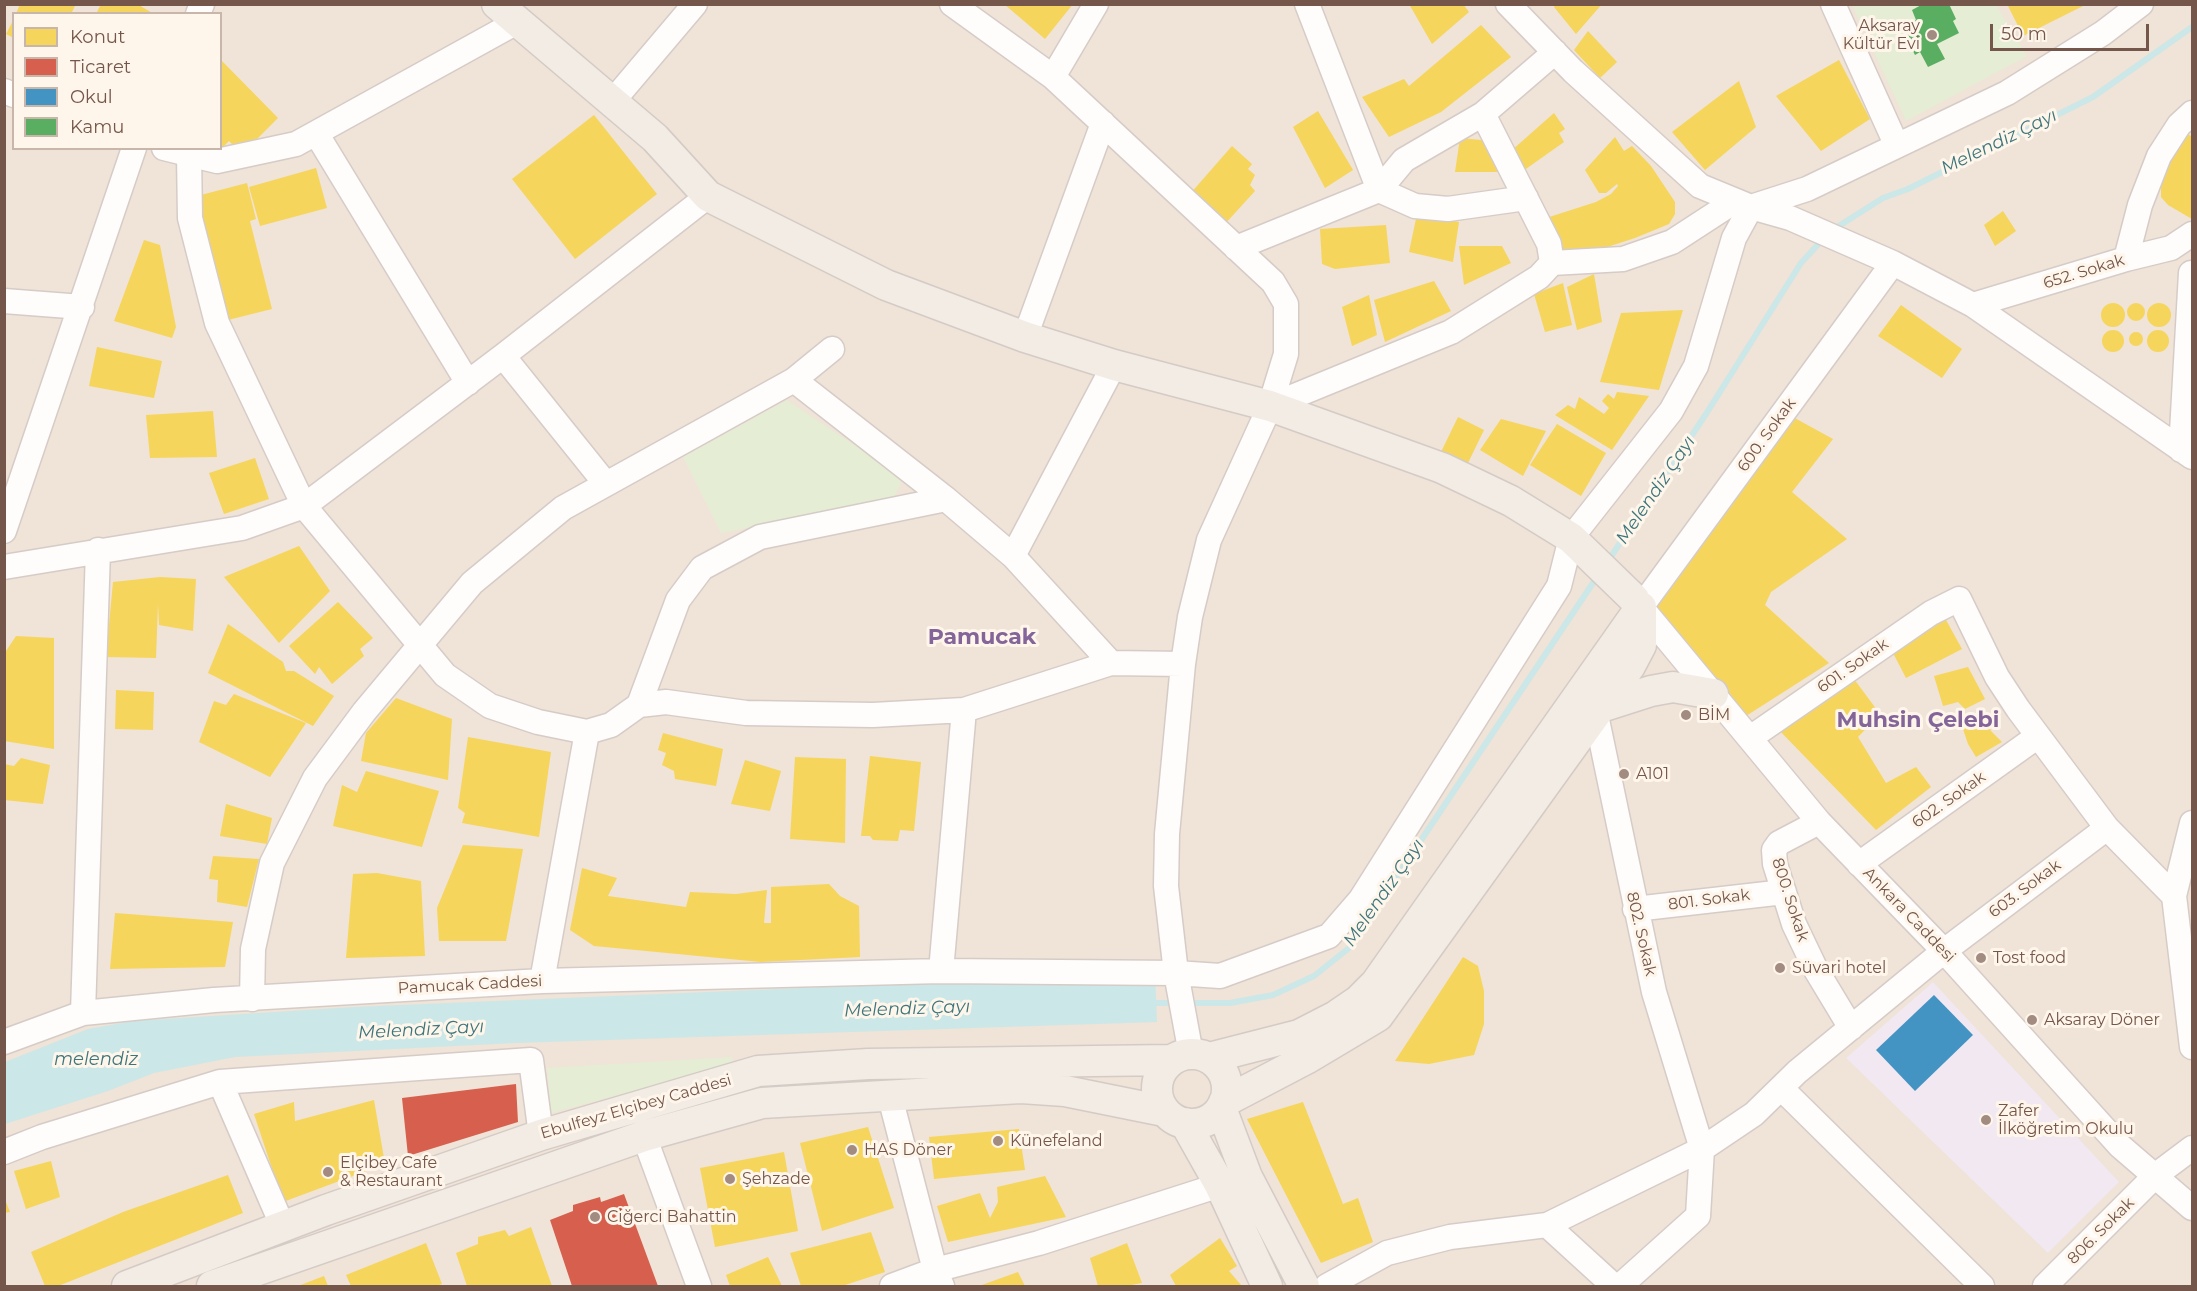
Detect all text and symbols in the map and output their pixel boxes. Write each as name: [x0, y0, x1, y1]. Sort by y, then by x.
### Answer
legend: [12, 12, 222, 150]
scale bar: [1993, 12, 2152, 50]
place label: Aksaray Kültür Evi: [1843, 16, 1920, 54]
text: 50 m: [2001, 23, 2047, 45]
text: Konut: [70, 26, 125, 48]
marker: Aksaray Kültür Evi: [1925, 28, 1939, 42]
text: Ticaret: [70, 56, 131, 78]
text: Okul: [70, 86, 113, 108]
water label: Melendiz Çayı: [1938, 105, 2060, 179]
text: Kamu: [70, 116, 124, 138]
street label: 652. Sokak: [2041, 251, 2127, 293]
street label: 600. Sokak: [1734, 394, 1800, 476]
water label: Melendiz Çayı: [1612, 432, 1700, 548]
district label: Pamucak: [928, 625, 1036, 651]
street label: 601. Sokak: [1814, 635, 1892, 697]
place label: BİM: [1698, 705, 1730, 725]
marker: BİM: [1679, 708, 1693, 722]
district label: Muhsin Çelebi: [1837, 708, 1999, 734]
place label: A101: [1636, 764, 1669, 784]
marker: A101: [1617, 767, 1631, 781]
street label: 602. Sokak: [1908, 768, 1990, 832]
water label: Melendiz Çayı: [1339, 835, 1429, 951]
street label: 800. Sokak: [1767, 856, 1813, 944]
street label: 603. Sokak: [1985, 856, 2065, 922]
street label: Ankara Caddesi: [1859, 863, 1959, 967]
street label: 801. Sokak: [1667, 885, 1751, 915]
street label: 802. Sokak: [1622, 890, 1660, 978]
place label: Tost food: [1993, 948, 2066, 968]
marker: Tost food: [1974, 951, 1988, 965]
place label: Süvari hotel: [1792, 958, 1886, 978]
marker: Süvari hotel: [1773, 961, 1787, 975]
street label: Pamucak Caddesi: [397, 972, 543, 998]
water label: Melendiz Çayı: [844, 996, 970, 1022]
place label: Aksaray Döner: [2044, 1010, 2160, 1030]
marker: Aksaray Döner: [2025, 1013, 2039, 1027]
water label: Melendiz Çayı: [357, 1016, 485, 1044]
water label: melendiz: [54, 1049, 138, 1071]
street label: Ebulfeyz Elçibey Caddesi: [538, 1070, 734, 1144]
place label: Zafer İlköğretim Okulu: [1998, 1101, 2134, 1139]
marker: Zafer İlköğretim Okulu: [1979, 1113, 1993, 1127]
place label: Künefeland: [1010, 1131, 1103, 1151]
marker: Künefeland: [991, 1134, 1005, 1148]
place label: HAS Döner: [864, 1140, 953, 1160]
marker: HAS Döner: [845, 1143, 859, 1157]
place label: Elçibey Cafe & Restaurant: [340, 1153, 443, 1191]
marker: Elçibey Cafe & Restaurant: [321, 1165, 335, 1179]
place label: Şehzade: [742, 1169, 810, 1189]
marker: Şehzade: [723, 1172, 737, 1186]
street label: 806. Sokak: [2064, 1194, 2138, 1268]
place label: Ciğerci Bahattin: [607, 1207, 737, 1227]
marker: Ciğerci Bahattin: [588, 1210, 602, 1224]

